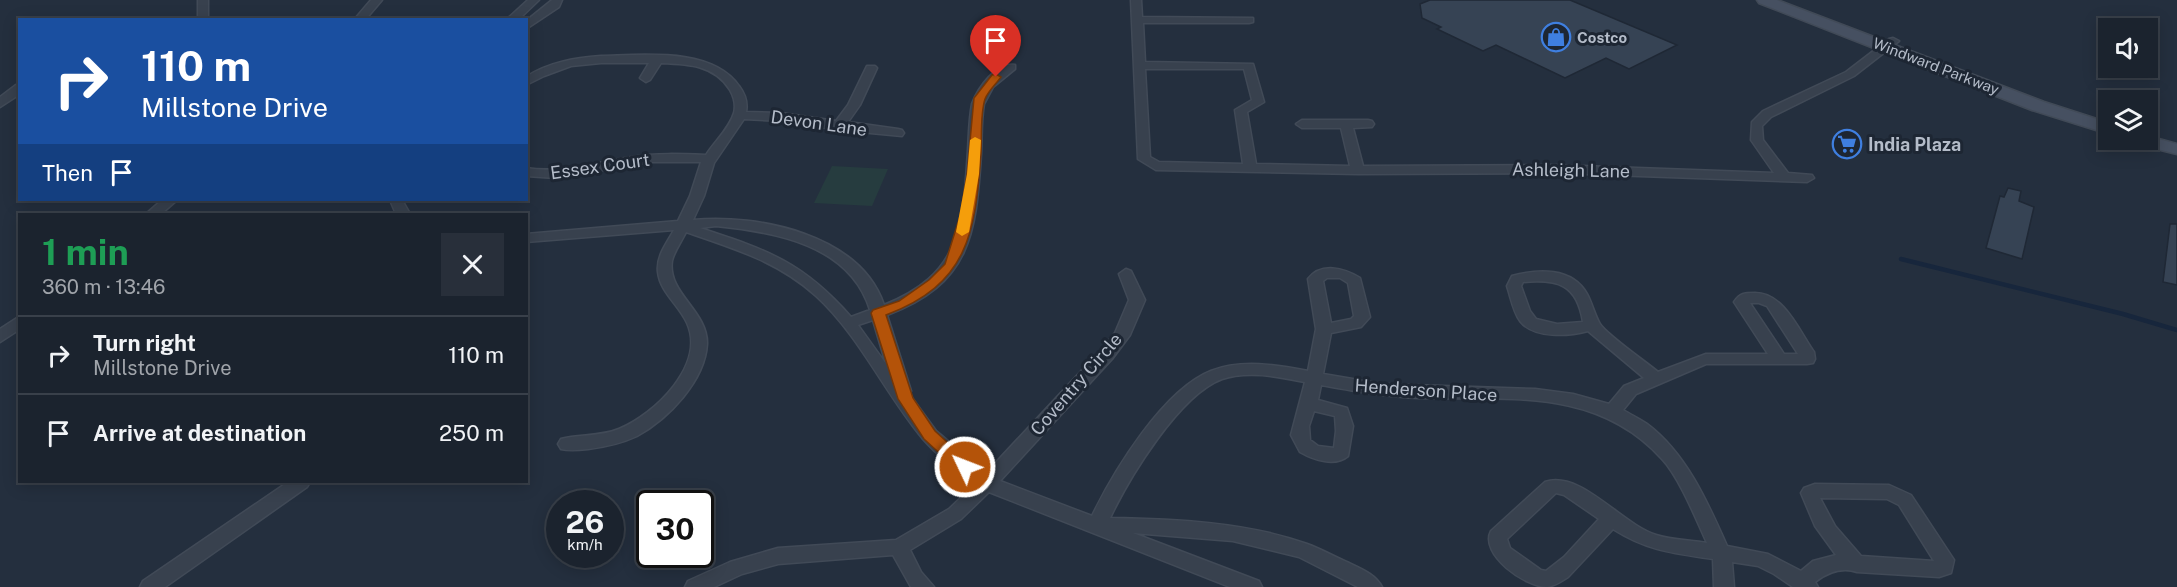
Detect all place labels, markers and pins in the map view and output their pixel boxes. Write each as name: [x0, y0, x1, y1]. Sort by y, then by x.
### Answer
pin: [970, 15, 1021, 77]
shop icon: Costco: [1540, 21, 1572, 53]
place label: Costco: [1577, 29, 1627, 46]
supermarket icon: India Plaza: [1831, 128, 1863, 160]
place label: India Plaza: [1868, 134, 1961, 155]

